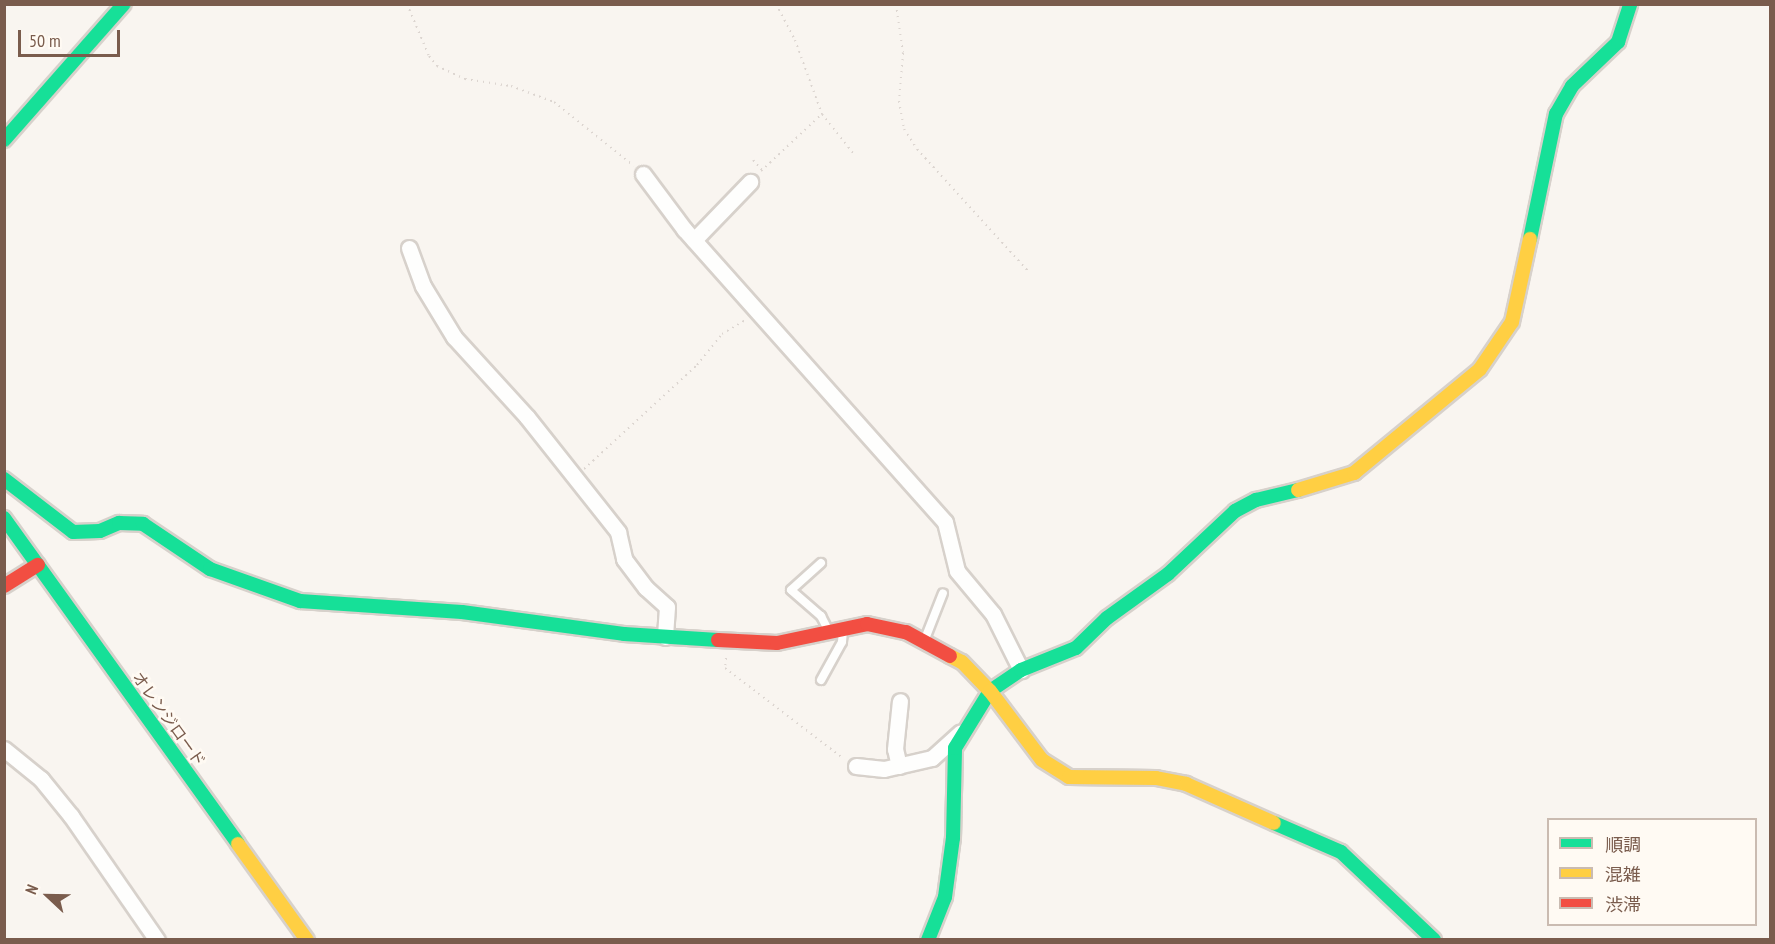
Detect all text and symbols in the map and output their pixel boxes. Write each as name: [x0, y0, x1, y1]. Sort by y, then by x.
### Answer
scale bar: [21, 18, 123, 56]
text: 50 m: [29, 29, 61, 52]
street label: オレンジロード: [128, 668, 210, 770]
legend: [1547, 818, 1757, 926]
text: 順調: [1605, 833, 1641, 856]
text: 混雑: [1605, 863, 1641, 886]
north arrow: [18, 866, 78, 926]
text: N: [20, 882, 42, 897]
text: 渋滞: [1605, 893, 1641, 916]

